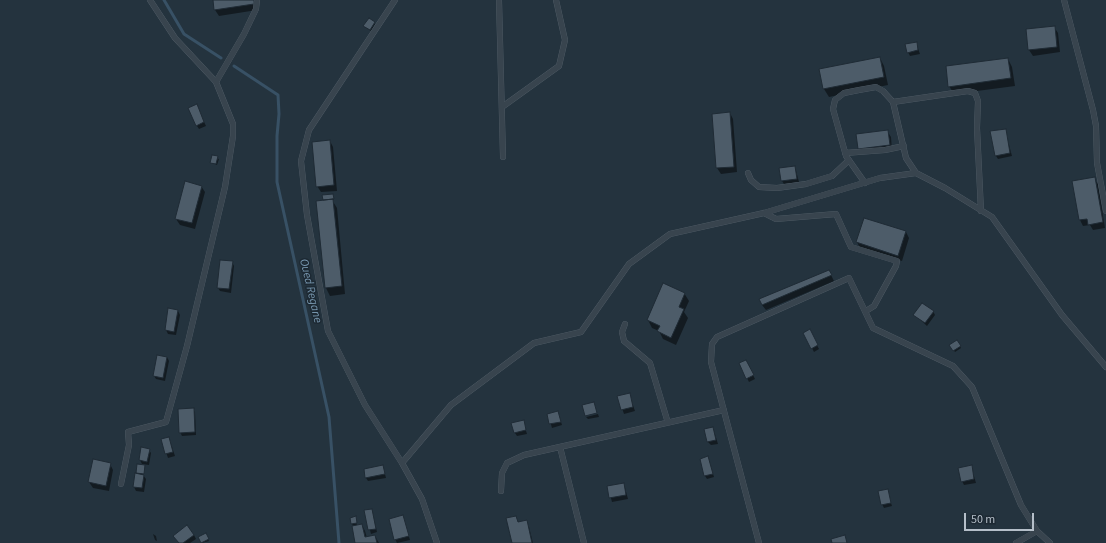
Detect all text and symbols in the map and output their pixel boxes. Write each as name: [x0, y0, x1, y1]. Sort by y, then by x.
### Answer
water label: Oued Regane: [296, 257, 324, 325]
scale bar: [966, 505, 1036, 531]
text: 50 m: [971, 511, 995, 528]

